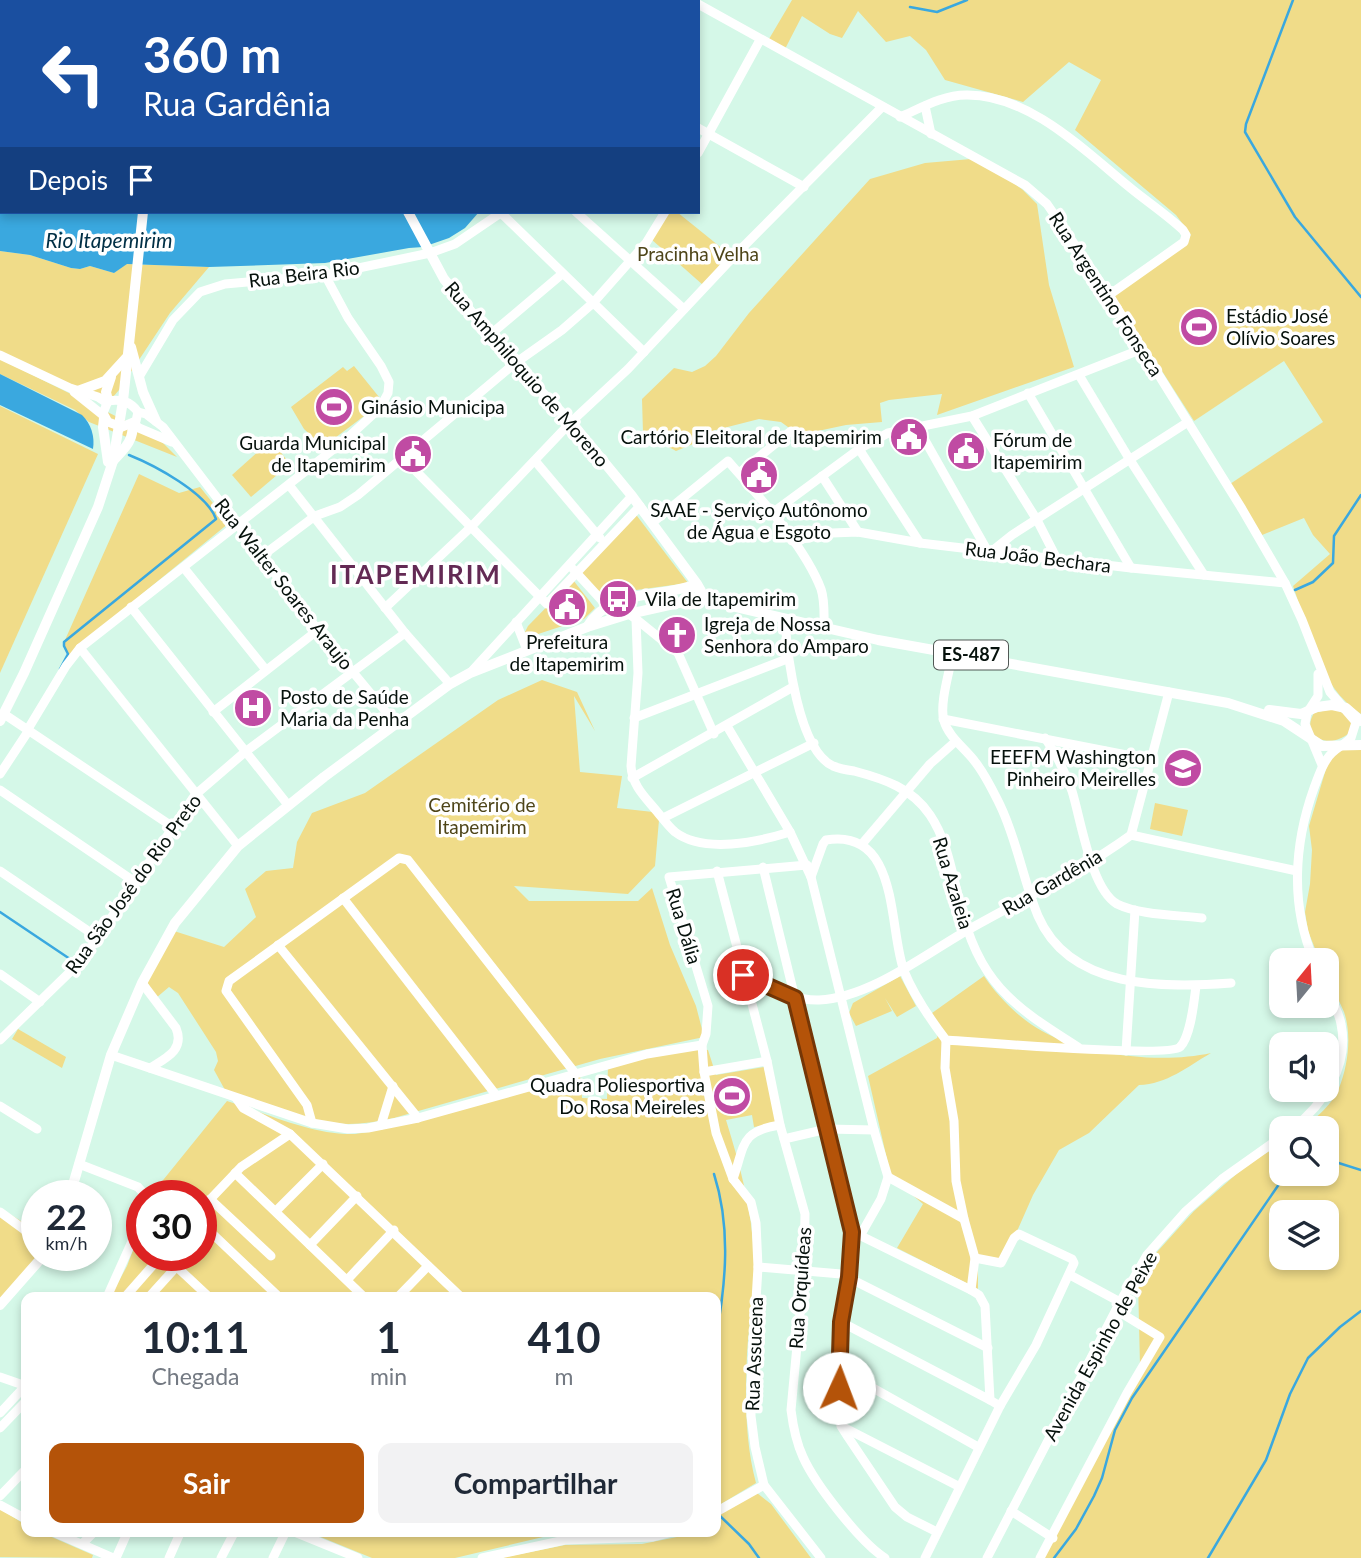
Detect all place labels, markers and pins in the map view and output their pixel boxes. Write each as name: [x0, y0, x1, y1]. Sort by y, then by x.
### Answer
place label: Estádio José Olívio Soares: [1226, 304, 1335, 349]
sports icon: Estádio José Olívio Soares: [1178, 306, 1220, 348]
sports icon: Ginásio Municipa: [313, 386, 355, 428]
place label: Ginásio Municipa: [361, 395, 505, 418]
public building icon: Cartório Eleitoral de Itapemirim: [888, 416, 930, 458]
place label: Cartório Eleitoral de Itapemirim: [620, 425, 882, 448]
place label: Fórum de Itapemirim: [993, 428, 1082, 473]
public building icon: Fórum de Itapemirim: [945, 430, 987, 472]
place label: Guarda Municipal de Itapemirim: [239, 431, 386, 476]
public building icon: Guarda Municipal de Itapemirim: [392, 433, 434, 475]
public building icon: SAAE - Serviço Autônomo de Água e Esgoto: [738, 454, 780, 496]
place label: SAAE - Serviço Autônomo de Água e Esgoto: [650, 498, 868, 543]
bus stop icon: Vila de Itapemirim: [597, 578, 639, 620]
public building icon: Prefeitura de Itapemirim: [546, 586, 588, 628]
place label: Vila de Itapemirim: [645, 587, 796, 610]
place label: Igreja de Nossa Senhora do Amparo: [704, 612, 869, 657]
church icon: Igreja de Nossa Senhora do Amparo: [656, 614, 698, 656]
place label: Prefeitura de Itapemirim: [510, 630, 624, 675]
place label: Posto de Saúde Maria da Penha: [280, 685, 409, 730]
hospital icon: Posto de Saúde Maria da Penha: [232, 687, 274, 729]
place label: EEEFM Washington Pinheiro Meirelles: [990, 745, 1156, 790]
school or university icon: EEEFM Washington Pinheiro Meirelles: [1162, 747, 1204, 789]
pin: [713, 945, 773, 1005]
place label: Quadra Poliesportiva Do Rosa Meireles: [530, 1073, 705, 1118]
sports icon: Quadra Poliesportiva Do Rosa Meireles: [711, 1075, 753, 1117]

